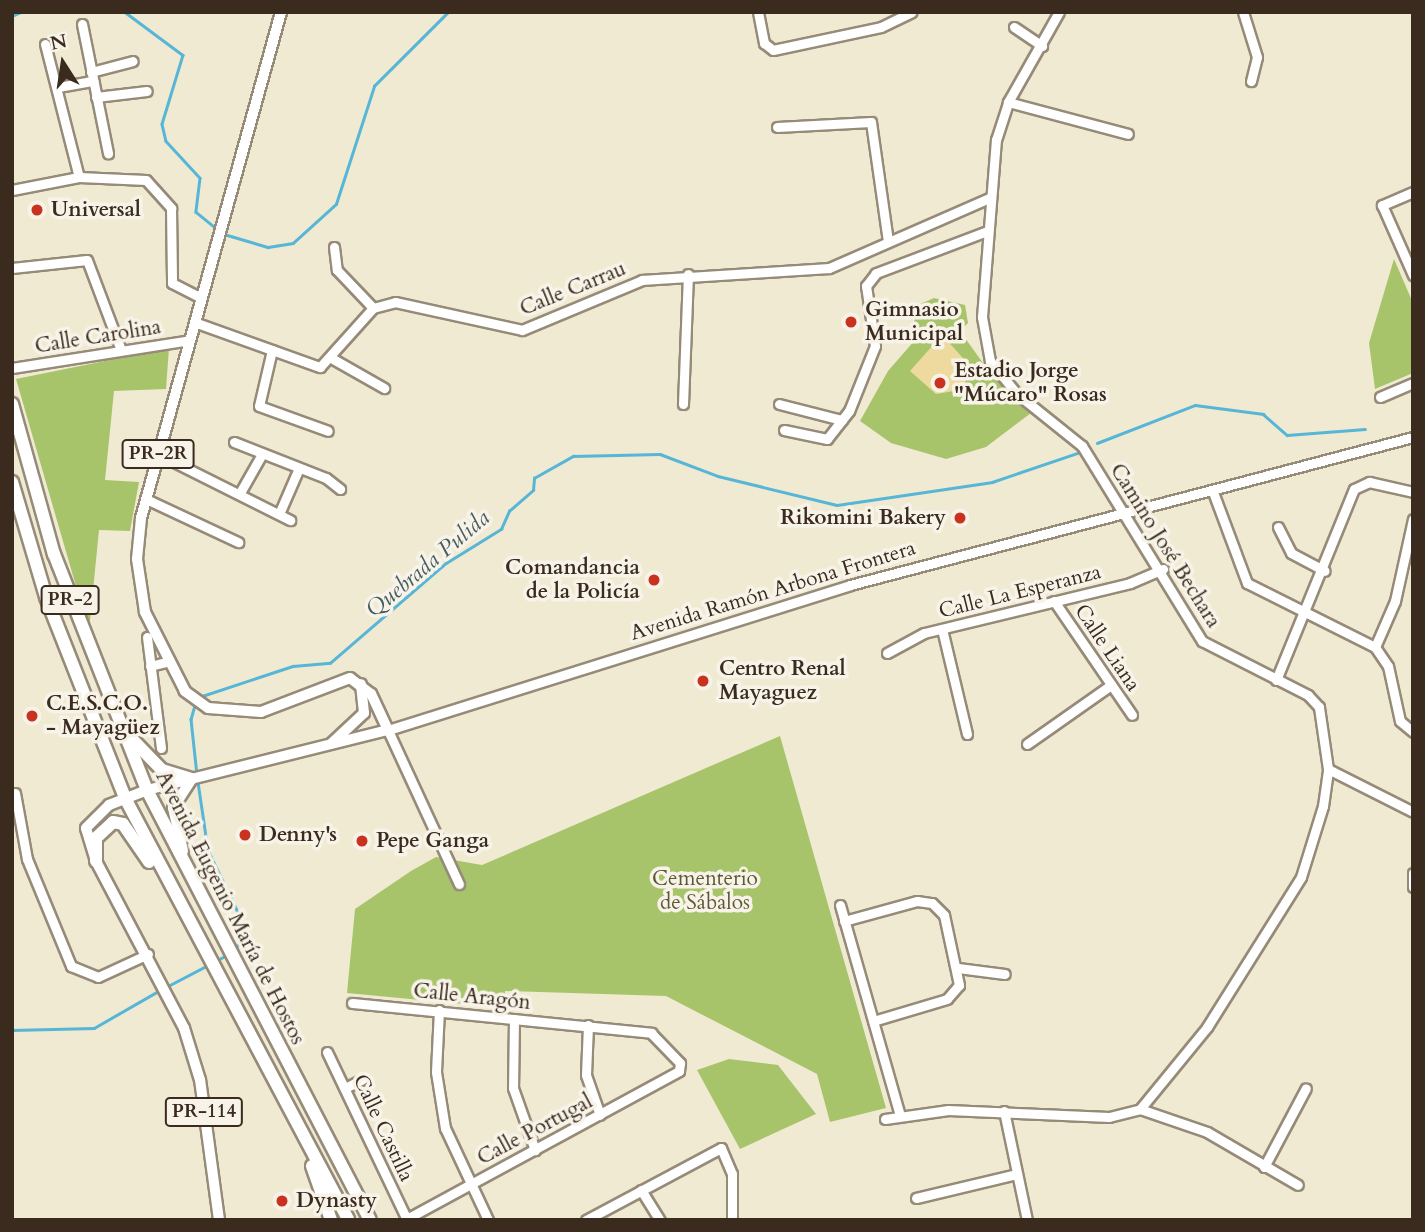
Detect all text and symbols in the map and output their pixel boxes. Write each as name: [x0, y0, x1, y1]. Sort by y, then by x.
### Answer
north arrow: [28, 28, 98, 98]
text: N: [48, 28, 69, 57]
place label: Universal: [51, 197, 141, 223]
marker: Universal: [29, 202, 45, 218]
street label: Calle Carrau: [516, 256, 630, 322]
place label: Gimnasio Municipal: [865, 297, 963, 347]
marker: Gimnasio Municipal: [843, 314, 859, 330]
street label: Calle Carolina: [33, 315, 163, 359]
place label: Estadio Jorge ''Múcaro'' Rosas: [954, 358, 1107, 408]
marker: Estadio Jorge ''Múcaro'' Rosas: [932, 375, 948, 391]
road number: PR-2R: [121, 438, 195, 470]
street label: Camino José Bechara: [1104, 459, 1226, 633]
water label: Quebrada Pulida: [361, 504, 495, 624]
place label: Rikomini Bakery: [780, 505, 946, 531]
marker: Rikomini Bakery: [952, 510, 968, 526]
street label: Avenida Ramón Arbona Frontera: [627, 536, 919, 646]
place label: Comandancia de la Policía: [505, 555, 640, 605]
street label: Calle La Esperanza: [936, 560, 1104, 624]
marker: Comandancia de la Policía: [646, 572, 662, 588]
road number: PR-2: [40, 584, 100, 615]
street label: Calle Liana: [1069, 600, 1145, 696]
place label: Centro Renal Mayaguez: [719, 656, 846, 706]
marker: Centro Renal Mayaguez: [693, 671, 713, 691]
place label: C.E.S.C.O. - Mayagüez: [46, 691, 160, 741]
marker: C.E.S.C.O. - Mayagüez: [24, 708, 40, 724]
street label: Avenida Eugenio María de Hostos: [150, 767, 310, 1049]
place label: Denny's: [259, 822, 337, 848]
marker: Denny's: [237, 827, 253, 843]
place label: Pepe Ganga: [376, 828, 489, 854]
marker: Pepe Ganga: [354, 833, 370, 849]
park label: Cementerio de Sábalos: [652, 866, 758, 916]
street label: Calle Aragón: [412, 978, 532, 1016]
street label: Calle Castilla: [347, 1070, 419, 1186]
street label: Calle Portugal: [473, 1089, 597, 1171]
road number: PR-114: [164, 1096, 244, 1128]
place label: Dynasty: [296, 1188, 377, 1214]
marker: Dynasty: [274, 1193, 290, 1209]

